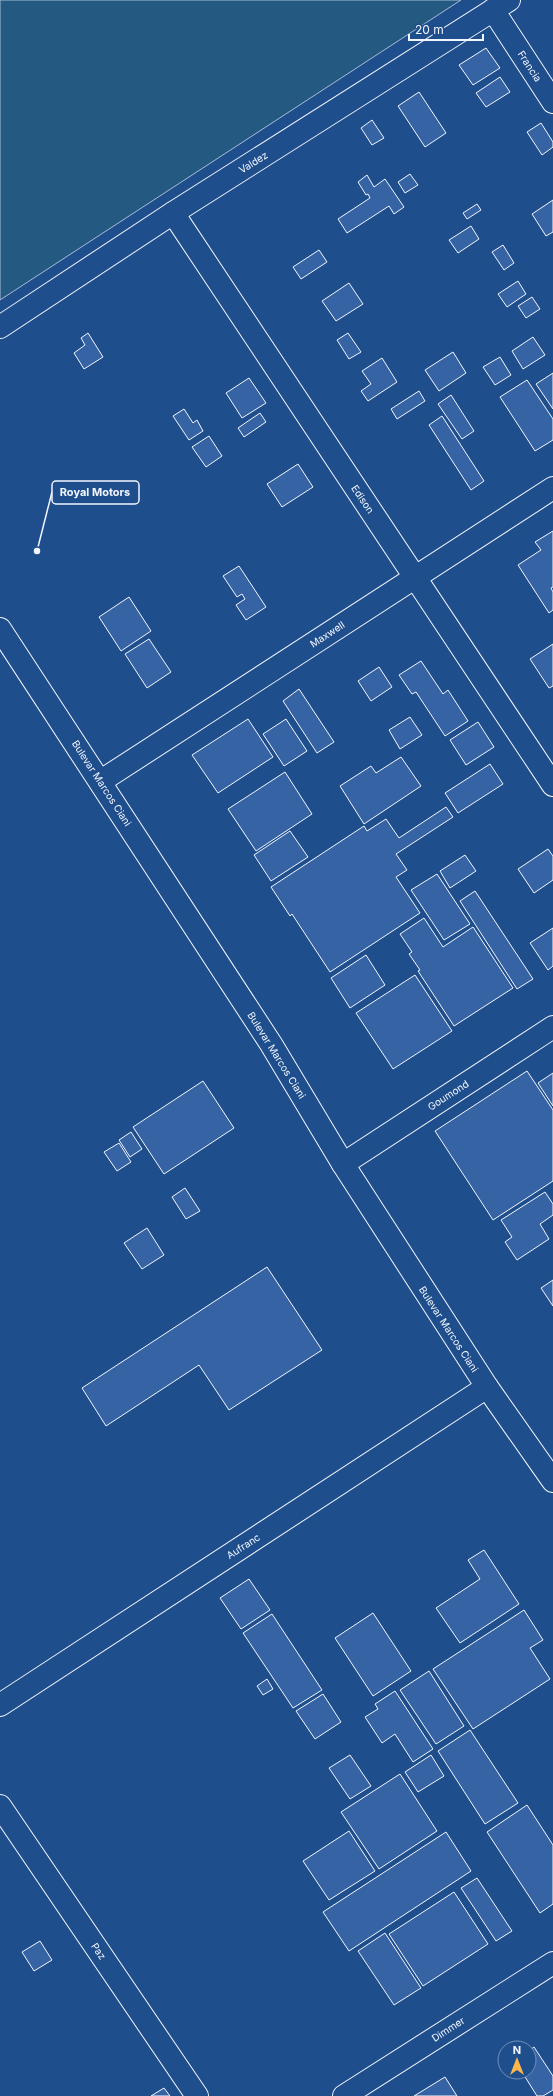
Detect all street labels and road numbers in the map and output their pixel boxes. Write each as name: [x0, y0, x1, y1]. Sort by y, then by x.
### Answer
street label: Francia: [516, 48, 544, 84]
street label: Valdez: [236, 148, 270, 176]
street label: Edison: [349, 482, 377, 516]
street label: Maxwell: [307, 618, 347, 650]
street label: Bulevar Marcos Ciani: [70, 738, 134, 828]
street label: Bulevar Marcos Ciani: [245, 1009, 309, 1101]
street label: Goumond: [425, 1077, 471, 1113]
street label: Bulevar Marcos Ciani: [417, 1284, 481, 1374]
street label: Aufranc: [224, 1531, 262, 1561]
street label: Paz: [89, 1940, 109, 1962]
street label: Dimmer: [429, 2014, 467, 2044]

